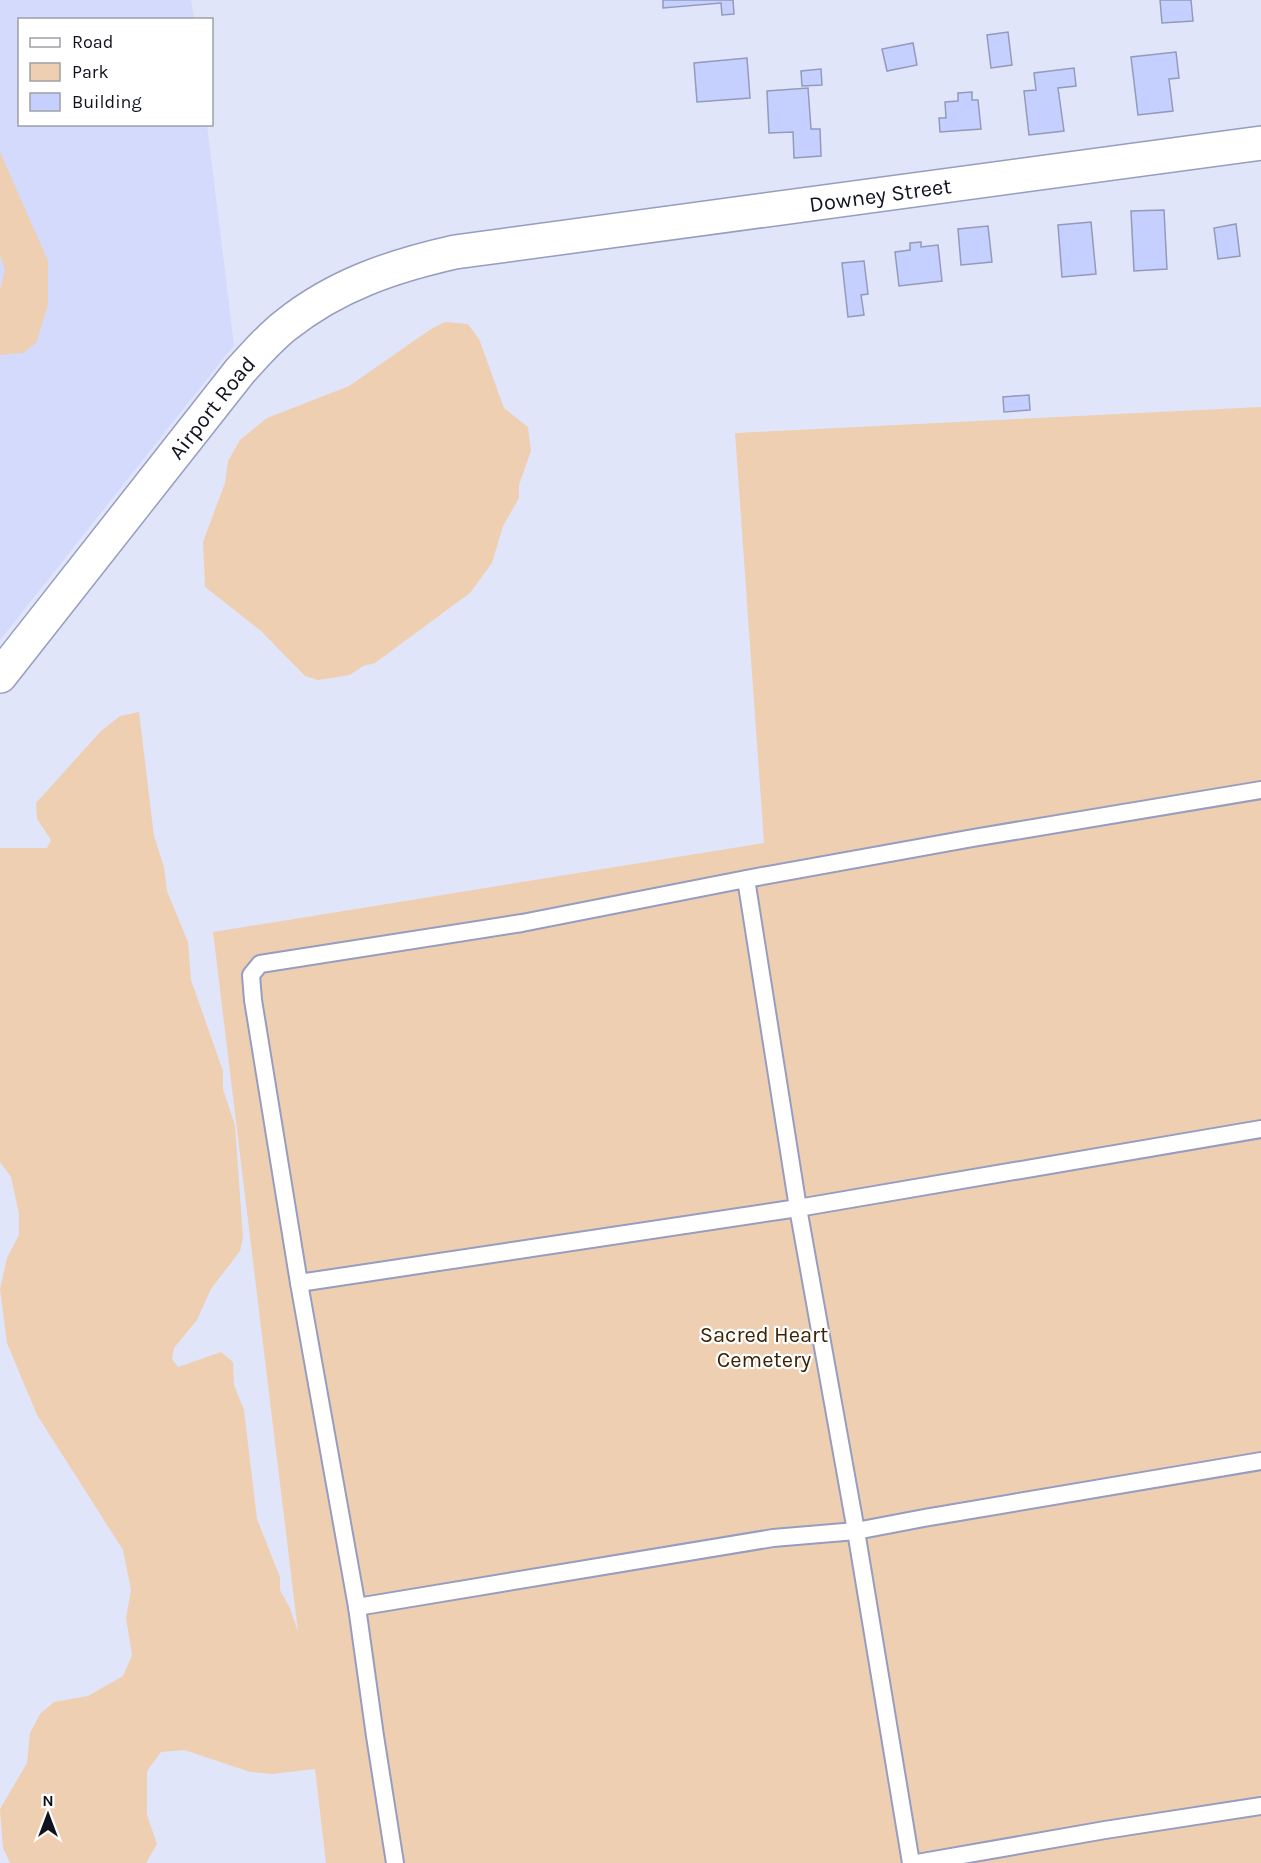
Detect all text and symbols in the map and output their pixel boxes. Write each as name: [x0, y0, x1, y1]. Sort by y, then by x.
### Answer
legend: [18, 18, 213, 126]
text: Road: [72, 31, 113, 53]
text: Park: [72, 61, 109, 83]
text: Building: [72, 91, 142, 113]
street label: Downey Street: [808, 173, 953, 218]
street label: Airport Road: [164, 351, 261, 465]
park label: Sacred Heart Cemetery: [700, 1322, 828, 1373]
north arrow: [18, 1785, 78, 1845]
text: N: [42, 1791, 54, 1810]

